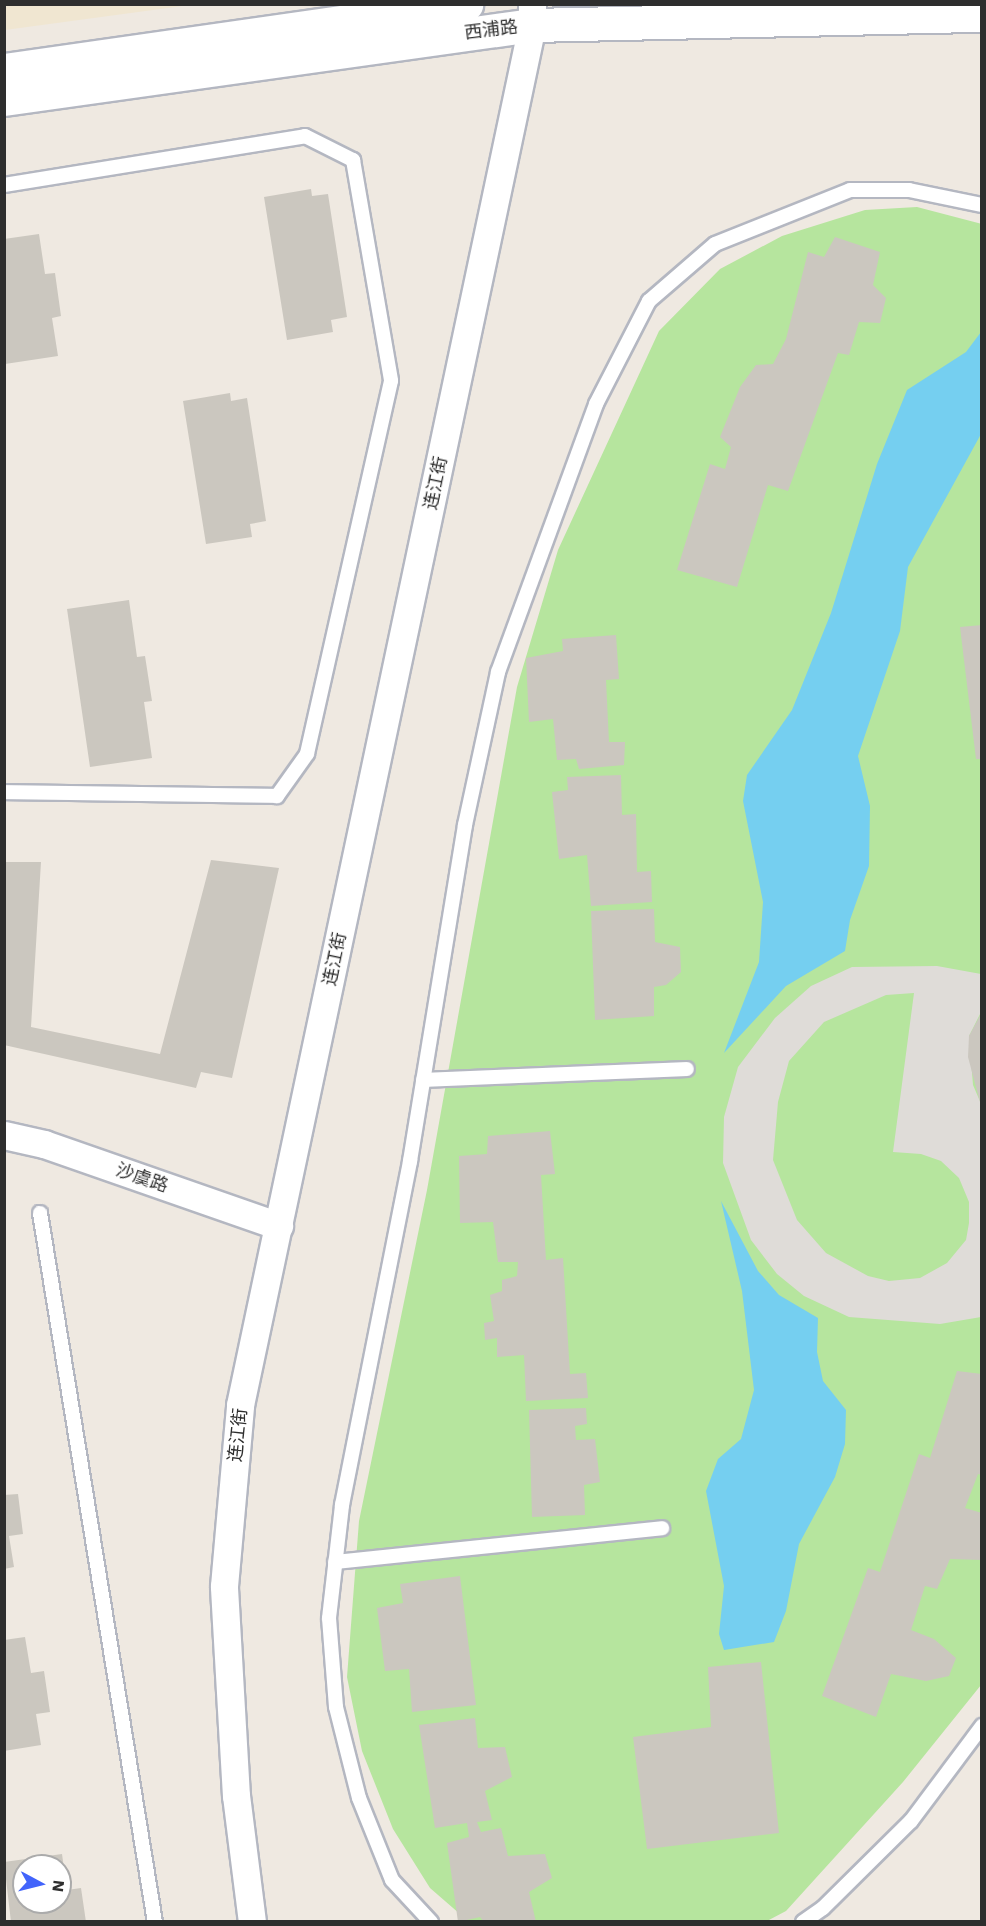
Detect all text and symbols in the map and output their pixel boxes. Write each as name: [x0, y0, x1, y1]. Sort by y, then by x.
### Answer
street label: 西浦路: [463, 16, 519, 44]
street label: 连江街: [420, 454, 452, 512]
street label: 连江街: [319, 930, 351, 988]
street label: 沙虞路: [113, 1159, 171, 1197]
street label: 连江街: [224, 1407, 252, 1463]
north arrow: [12, 1854, 72, 1914]
text: N: [48, 1879, 69, 1893]

